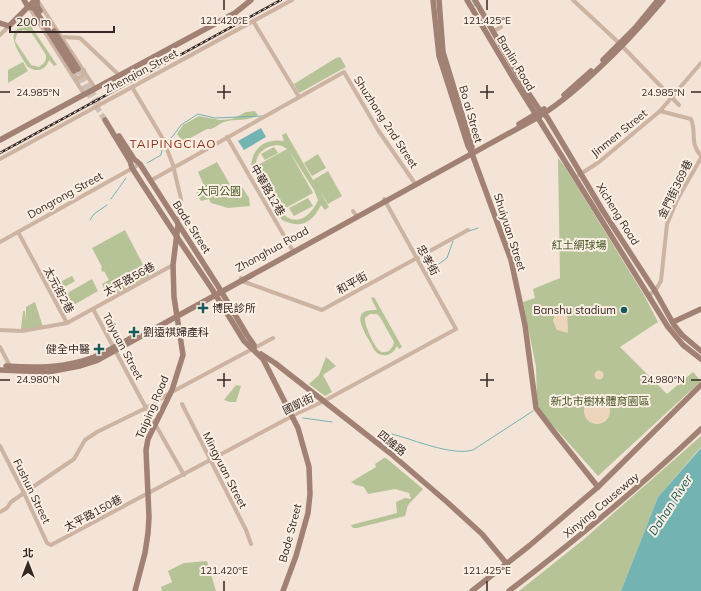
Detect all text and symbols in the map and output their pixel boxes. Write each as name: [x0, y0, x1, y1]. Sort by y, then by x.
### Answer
scale bar: [10, 8, 114, 34]
text: 200 m: [16, 14, 51, 29]
text: 121.420°E: [200, 14, 248, 27]
text: 121.425°E: [463, 14, 511, 27]
street label: Banlin Road: [494, 33, 538, 93]
street label: Zhenqian Street: [102, 46, 180, 96]
street label: Shuzhong 2nd Street: [351, 73, 421, 171]
street label: Bo ai Street: [456, 84, 486, 144]
text: 24.985°N: [16, 86, 60, 99]
text: 24.985°N: [641, 86, 685, 99]
street label: Jinmen Street: [588, 106, 650, 160]
district label: TAIPINGCIAO: [129, 136, 217, 151]
street label: 金門街369巷: [655, 157, 695, 221]
street label: 中華路12巷: [248, 162, 288, 218]
street label: Dongrong Street: [25, 168, 105, 222]
street label: Xicheng Road: [593, 180, 643, 248]
park label: 大同公園: [197, 184, 241, 198]
street label: Shuiyuan Street: [491, 191, 529, 273]
street label: Bade Street: [170, 198, 214, 256]
street label: Zhonghua Road: [233, 223, 311, 275]
park label: 紅土網球場: [552, 238, 607, 252]
street label: 忠孝街: [414, 242, 442, 278]
street label: 太平路56巷: [101, 259, 157, 299]
street label: 太元街2巷: [41, 264, 77, 316]
street label: 和平街: [334, 269, 370, 297]
place label: 博民診所: [212, 301, 256, 315]
marker: 博民診所: [197, 302, 209, 314]
place label: Banshu stadium: [533, 303, 616, 317]
marker: Banshu stadium: [619, 305, 629, 315]
street label: Taiyuan Street: [100, 310, 147, 382]
place label: 劉遠祺婦產科: [143, 325, 209, 339]
marker: 劉遠祺婦產科: [128, 326, 140, 338]
place label: 健全中醫: [46, 342, 90, 356]
marker: 健全中醫: [93, 343, 105, 355]
text: 24.980°N: [16, 373, 60, 386]
street label: Taiping Road: [132, 373, 172, 441]
text: 24.980°N: [641, 373, 685, 386]
street label: 國凱街: [280, 390, 316, 418]
park label: 新北市樹林體育園區: [551, 394, 650, 408]
street label: 四維路: [375, 427, 409, 459]
street label: Mingyuan Street: [200, 430, 250, 511]
street label: Fushun Street: [10, 456, 54, 526]
street label: Xinying Causeway: [560, 469, 642, 541]
water label: Dahan River: [645, 471, 695, 538]
street label: 太平路150巷: [62, 492, 124, 534]
street label: Bade Street: [275, 502, 305, 564]
north arrow: [8, 543, 48, 583]
text: 北: [23, 546, 34, 560]
text: 121.420°E: [200, 564, 248, 577]
text: 121.425°E: [463, 564, 511, 577]

